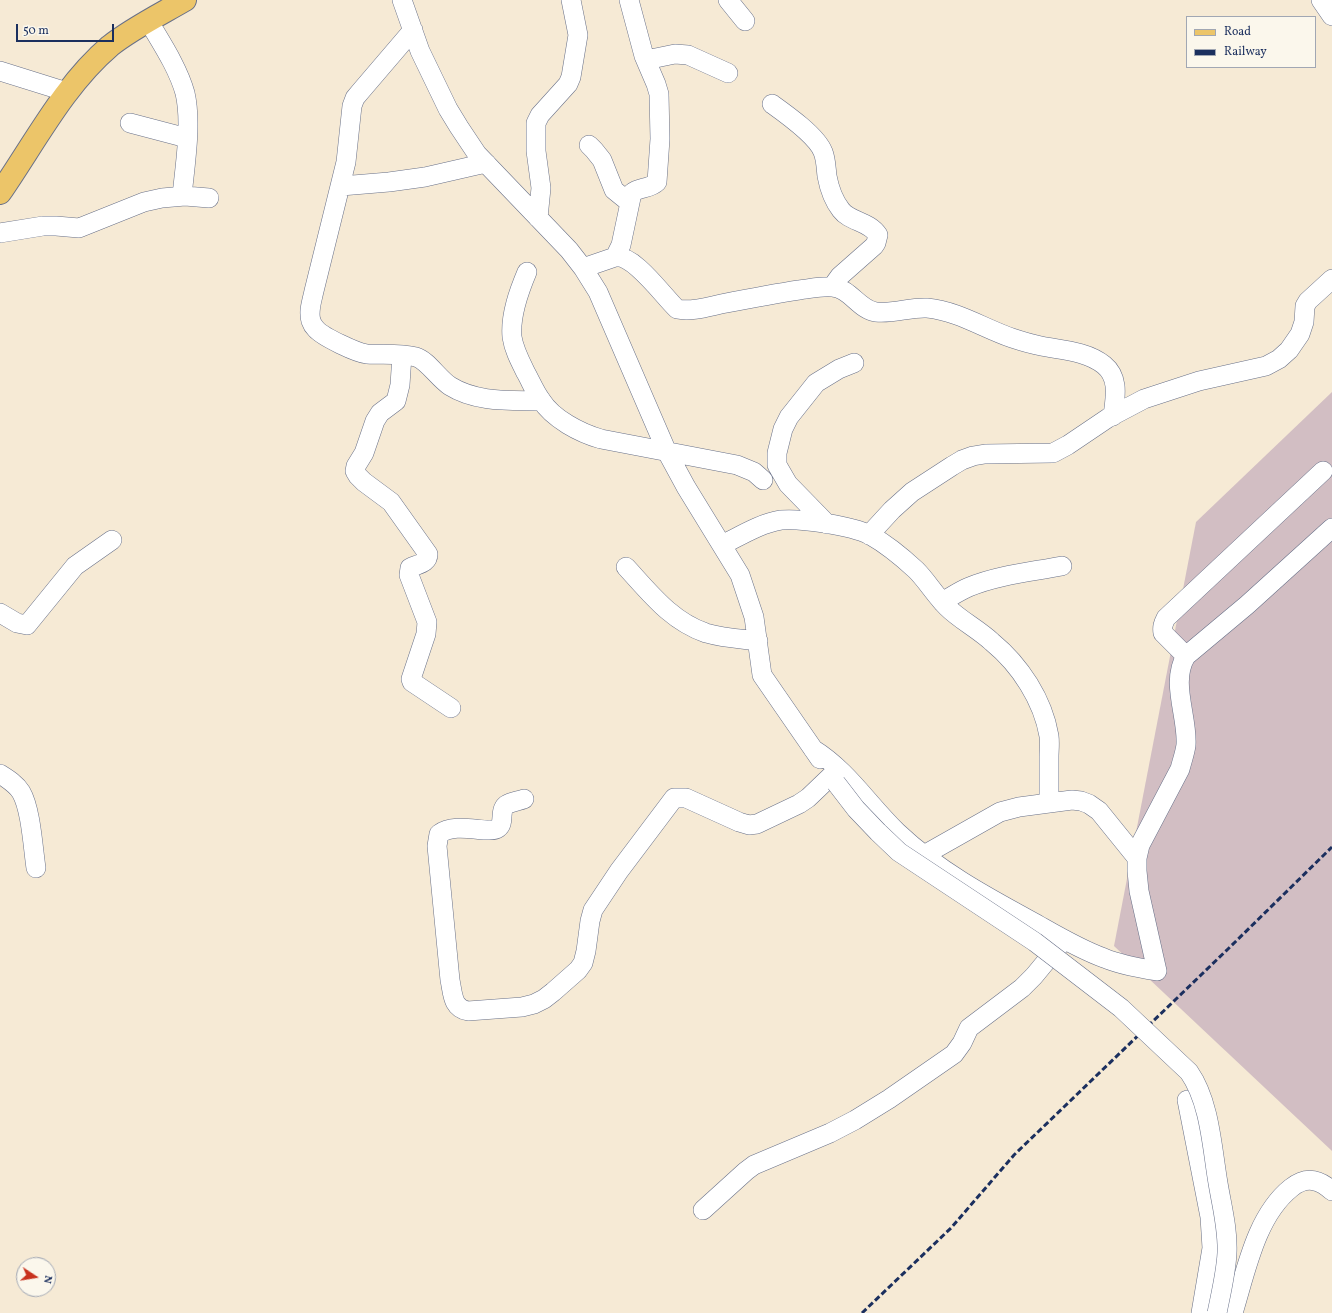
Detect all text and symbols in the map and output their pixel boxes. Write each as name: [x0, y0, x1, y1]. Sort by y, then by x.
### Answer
scale bar: [18, 16, 116, 42]
legend: [1186, 16, 1316, 68]
text: 50 m: [23, 23, 49, 39]
text: Road: [1224, 24, 1251, 40]
text: Railway: [1224, 44, 1267, 60]
north arrow: [16, 1257, 56, 1297]
text: N: [39, 1274, 55, 1285]

